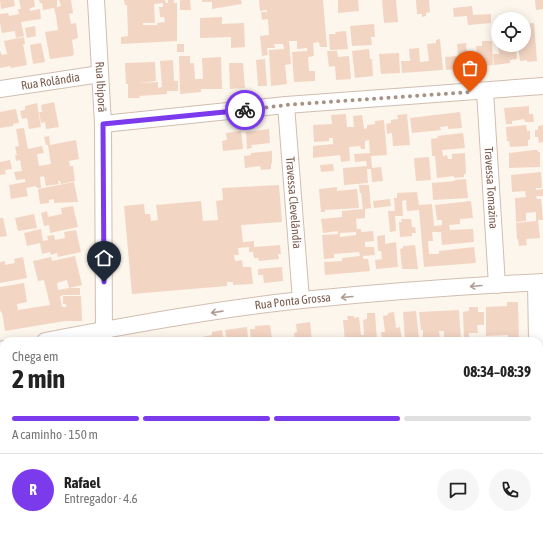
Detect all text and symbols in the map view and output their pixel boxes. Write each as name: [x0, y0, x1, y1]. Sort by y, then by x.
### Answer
map controls: [491, 12, 531, 52]
button: locate: [491, 12, 531, 52]
pin: [453, 51, 487, 92]
icon: bag: [459, 57, 481, 79]
street label: Rua Ibiporã: [92, 61, 109, 113]
street label: Rua Rolândia: [20, 70, 81, 93]
courier: [225, 90, 265, 130]
icon: bike: [234, 99, 256, 121]
street label: Travessa Tomazina: [481, 146, 501, 229]
street label: Travessa Clevelândia: [283, 156, 304, 249]
pin: [87, 241, 121, 282]
icon: home: [93, 247, 115, 269]
one-way arrow: [470, 283, 483, 290]
street label: Rua Ponta Grossa: [254, 290, 331, 313]
one-way arrow: [341, 293, 354, 300]
one-way arrow: [211, 308, 224, 316]
text: Chega em: [12, 349, 58, 364]
text: 08:34–08:39: [463, 363, 531, 380]
text: 2 min: [12, 364, 65, 394]
text: A caminho · 150 m: [12, 427, 98, 442]
button: chat: [437, 469, 479, 511]
button: phone: [489, 469, 531, 511]
text: Rafael: [64, 474, 100, 491]
text: R: [29, 481, 37, 498]
text: Entregador · 4.6: [64, 491, 138, 506]

